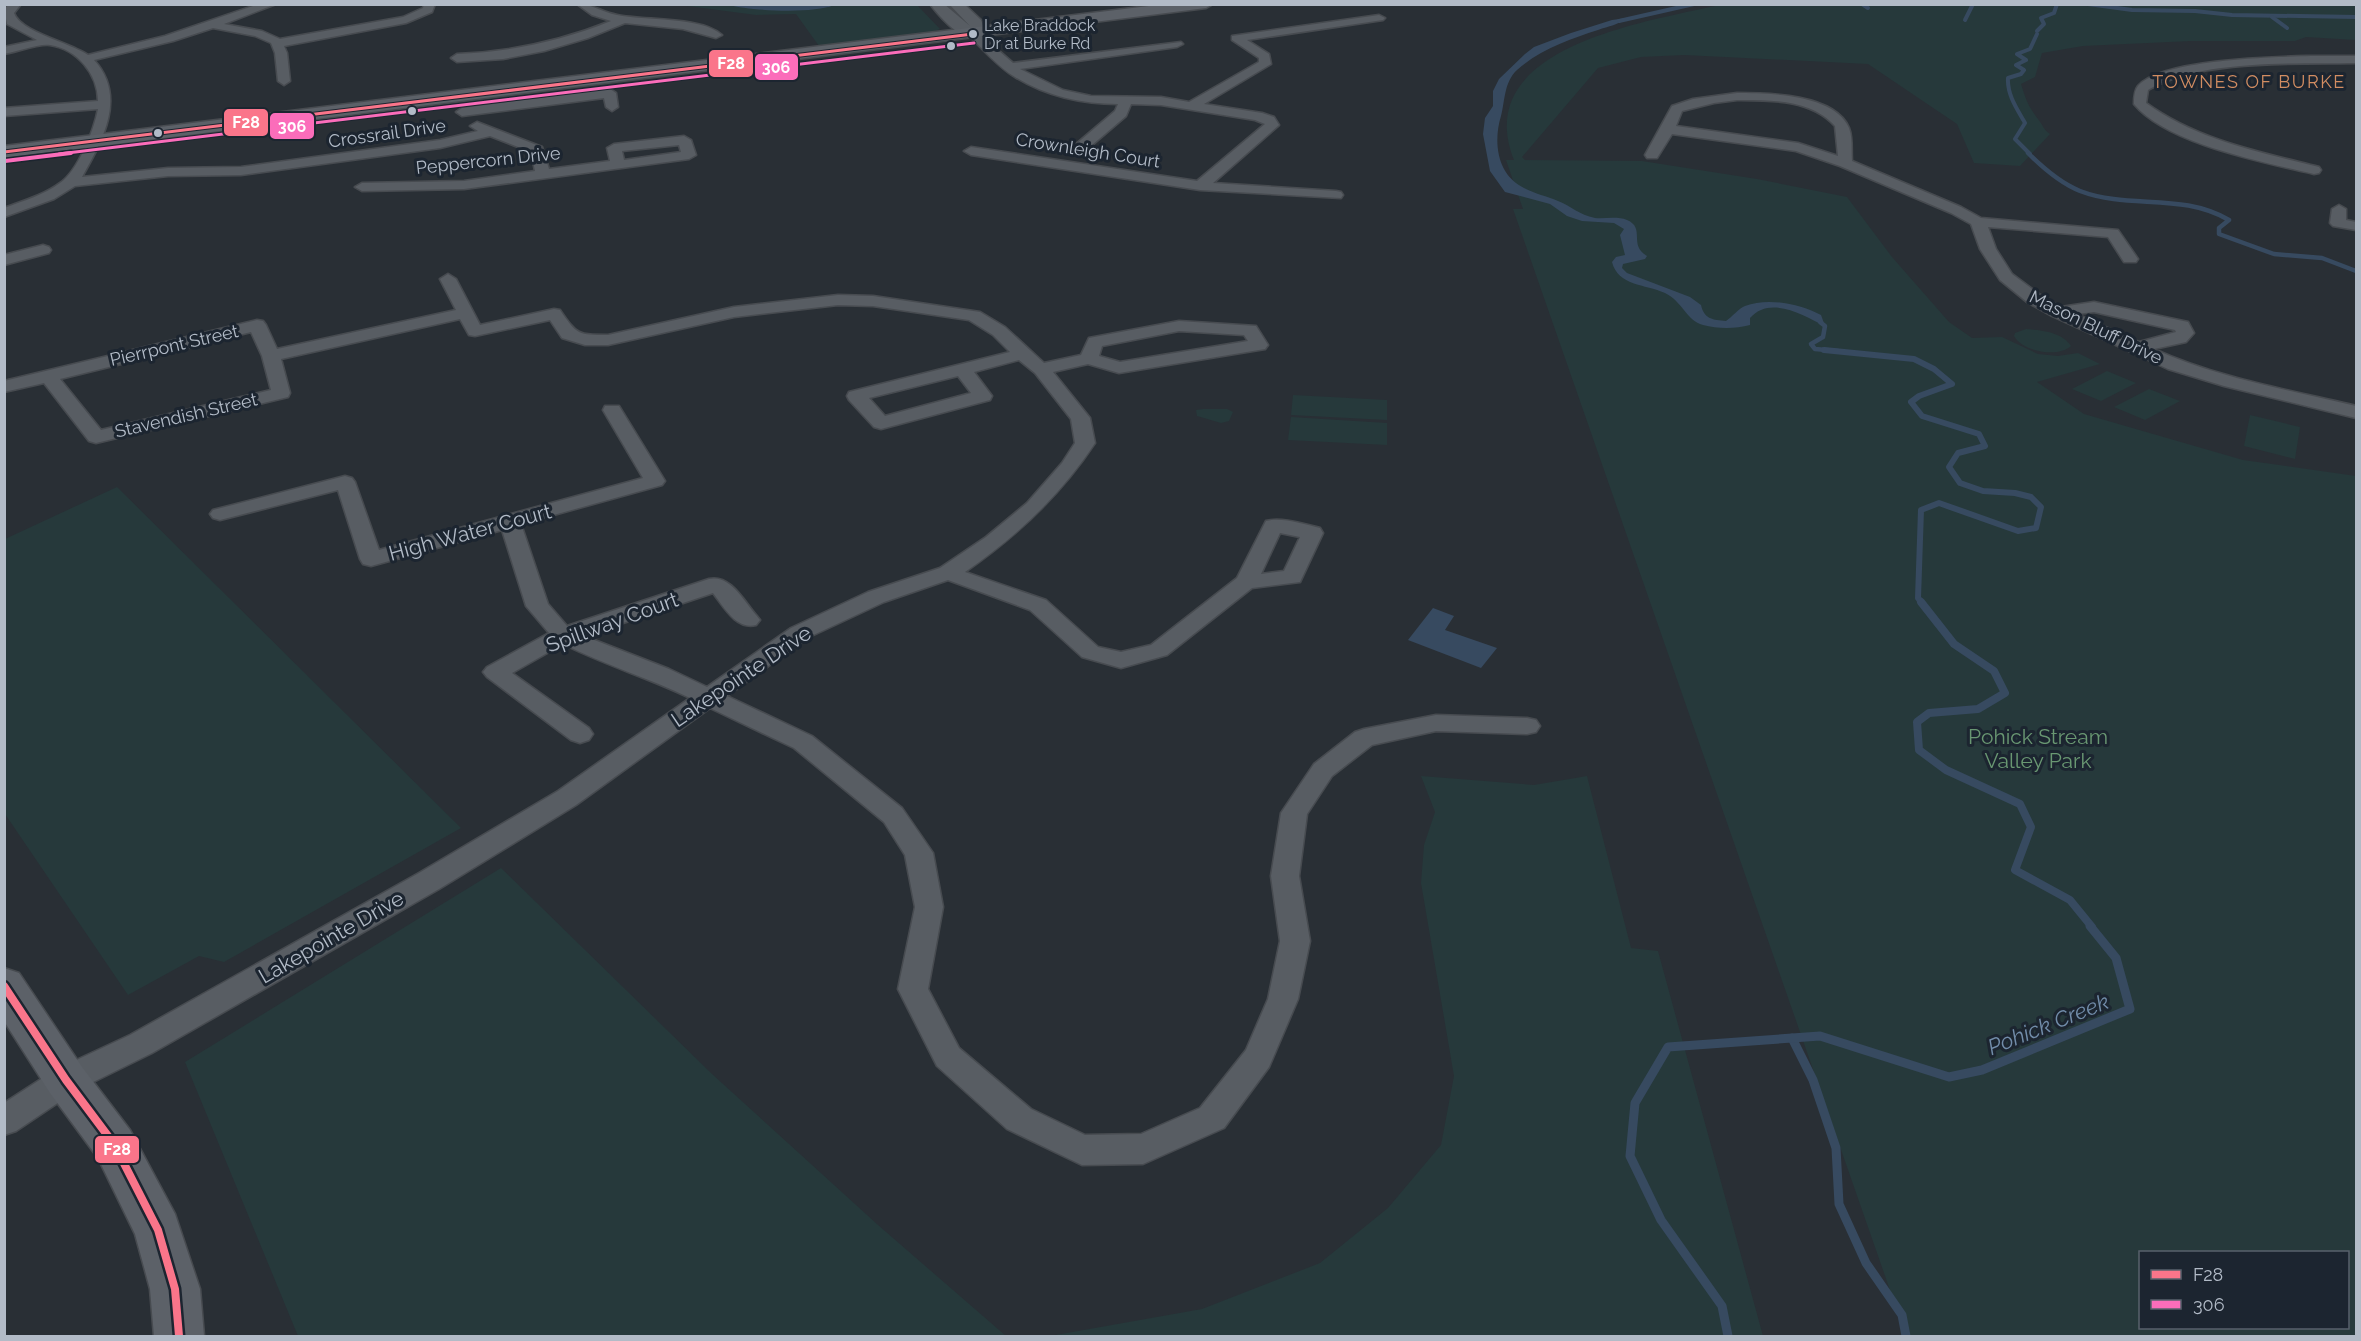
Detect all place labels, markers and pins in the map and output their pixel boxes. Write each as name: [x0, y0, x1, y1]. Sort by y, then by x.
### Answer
place label: Lake Braddock Dr at Burke Rd: [984, 16, 1096, 53]
marker: Lake Braddock Dr at Burke Rd: [967, 28, 979, 40]
unlabelled marker: [945, 40, 957, 52]
unlabelled marker: [406, 105, 418, 117]
unlabelled marker: [152, 127, 164, 139]

